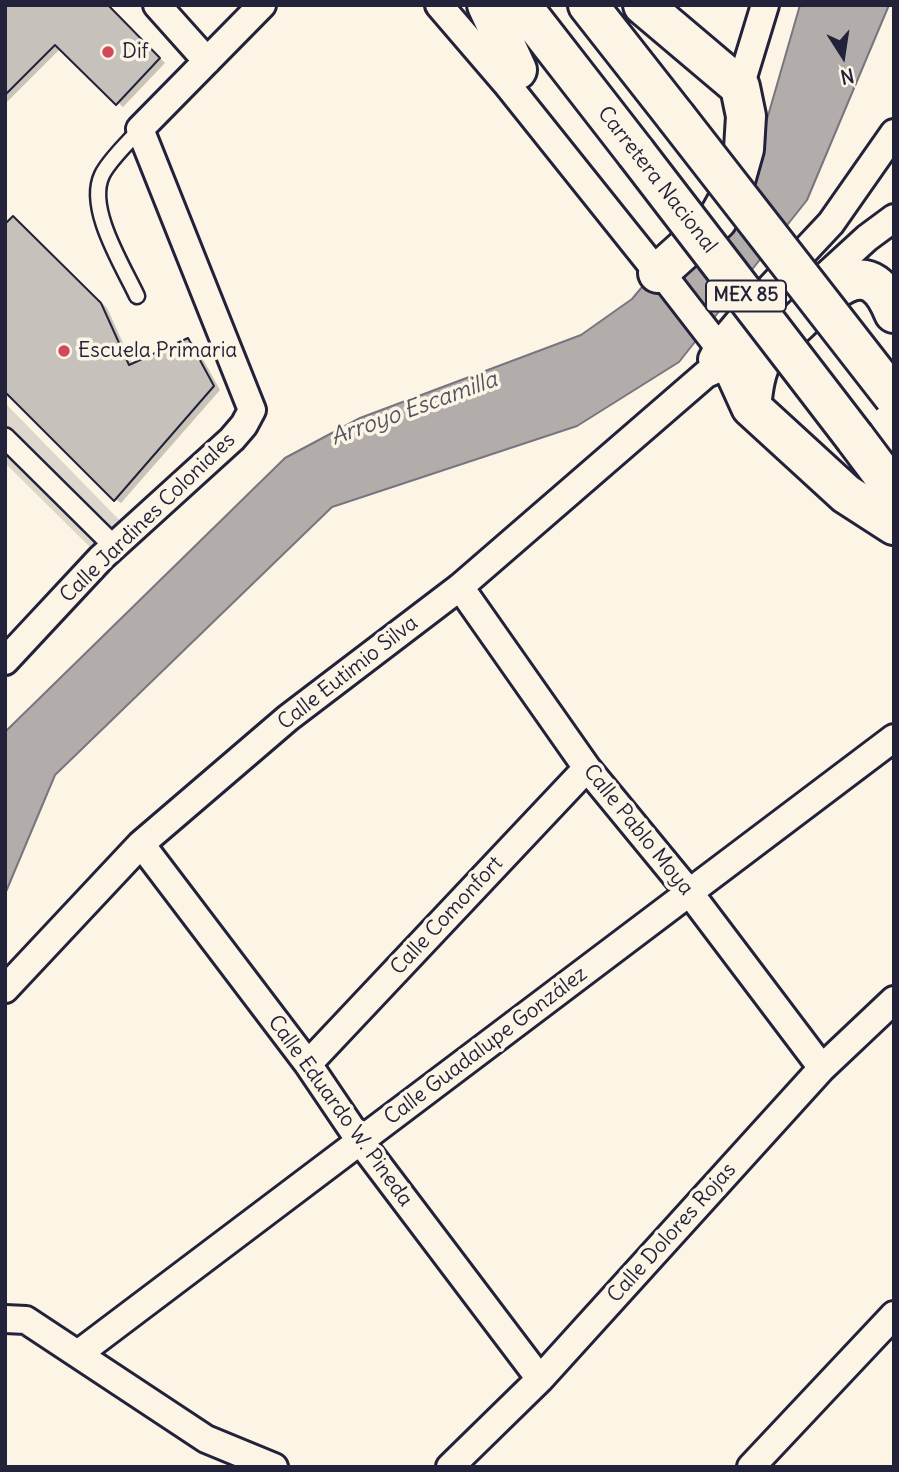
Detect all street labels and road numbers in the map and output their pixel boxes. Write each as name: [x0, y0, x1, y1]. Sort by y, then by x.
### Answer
street label: Carretera Nacional: [592, 102, 722, 258]
road number: MEX 85: [706, 280, 786, 312]
street label: Calle Jardines Coloniales: [55, 428, 241, 608]
street label: Calle Eutimio Silva: [273, 611, 423, 735]
street label: Calle Pablo Moya: [577, 759, 699, 901]
street label: Calle Comonfort: [386, 851, 508, 981]
street label: Calle Guadalupe González: [380, 962, 592, 1130]
street label: Calle Eduardo W. Pineda: [262, 1010, 418, 1212]
street label: Calle Dolores Rojas: [603, 1158, 741, 1308]

